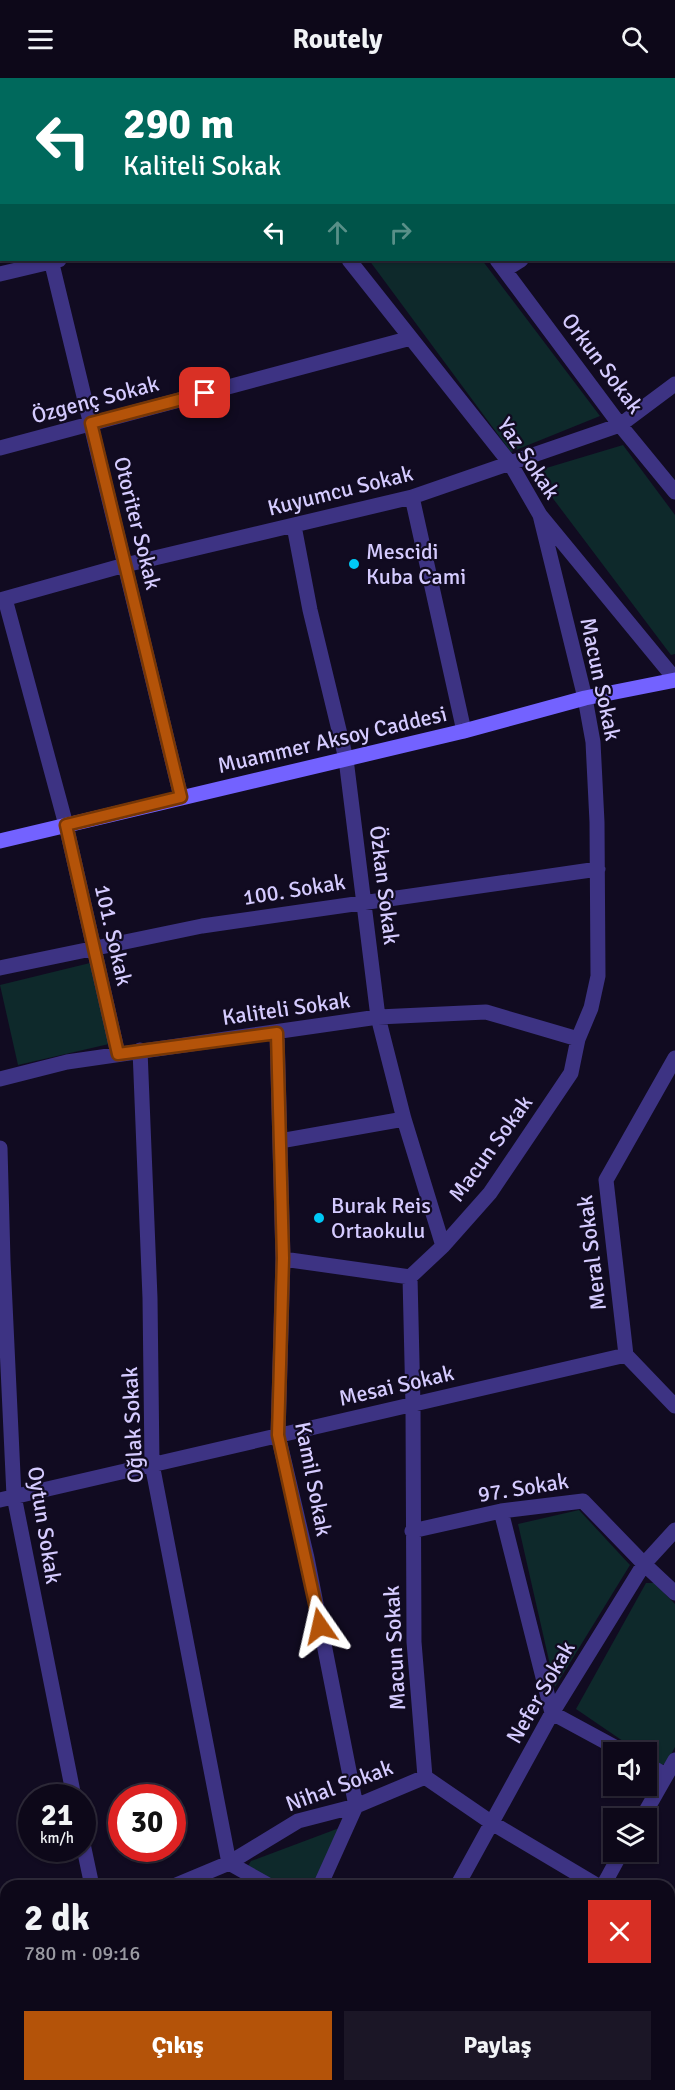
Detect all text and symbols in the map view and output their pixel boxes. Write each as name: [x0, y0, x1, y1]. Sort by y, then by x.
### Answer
icon: menu: [24, 23, 57, 56]
text: Routely: [293, 23, 382, 56]
icon: search: [618, 23, 651, 56]
text: 290 m: [123, 99, 234, 150]
icon: left: [24, 102, 102, 180]
text: Kaliteli Sokak: [123, 150, 281, 183]
icon: left: [258, 216, 291, 249]
icon: ahead: [321, 216, 354, 249]
icon: right: [384, 216, 417, 249]
street label: Orkun Sokak: [556, 308, 649, 419]
pin: [179, 367, 230, 418]
street label: Özgenç Sokak: [29, 370, 162, 429]
icon: arrive: [188, 376, 221, 409]
street label: Yaz Sokak: [491, 412, 566, 504]
street label: Otoriter Sokak: [108, 454, 167, 592]
street label: Kuyumcu Sokak: [265, 459, 416, 522]
place label: Mescidi Kuba Cami: [366, 538, 466, 590]
marker: Mescidi Kuba Cami: [347, 557, 361, 571]
street label: Macun Sokak: [574, 615, 627, 743]
street label: Muammer Aksoy Caddesi: [215, 700, 449, 779]
street label: Özkan Sokak: [364, 824, 405, 946]
street label: 100. Sokak: [241, 868, 347, 911]
street label: 101. Sokak: [89, 882, 138, 988]
street label: Kaliteli Sokak: [220, 986, 352, 1031]
street label: Macun Sokak: [443, 1090, 538, 1207]
place label: Burak Reis Ortaokulu: [331, 1192, 431, 1244]
street label: Meral Sokak: [571, 1194, 612, 1312]
marker: Burak Reis Ortaokulu: [312, 1211, 326, 1225]
street label: Mesai Sokak: [336, 1359, 456, 1412]
street label: Oğlak Sokak: [116, 1366, 149, 1484]
street label: Kamil Sokak: [289, 1420, 338, 1539]
street label: Oytun Sokak: [22, 1464, 67, 1586]
street label: 97. Sokak: [476, 1467, 570, 1508]
street label: Macun Sokak: [378, 1585, 411, 1711]
position arrow: [288, 1594, 352, 1658]
street label: Nefer Sokak: [500, 1636, 581, 1748]
map controls: [603, 1742, 657, 1862]
button: sound: [603, 1742, 657, 1796]
street label: Nihal Sokak: [282, 1754, 397, 1817]
speed limit sign: 30: [108, 1784, 186, 1862]
text: 21: [41, 1797, 73, 1834]
button: layers: [603, 1808, 657, 1862]
text: km/h: [40, 1829, 74, 1847]
text: 2 dk: [24, 1896, 90, 1941]
button: close: [588, 1900, 651, 1963]
text: 780 m · 09:16: [24, 1941, 140, 1966]
button: Çıkış: [24, 2011, 332, 2080]
button: Paylaş: [344, 2011, 651, 2080]

